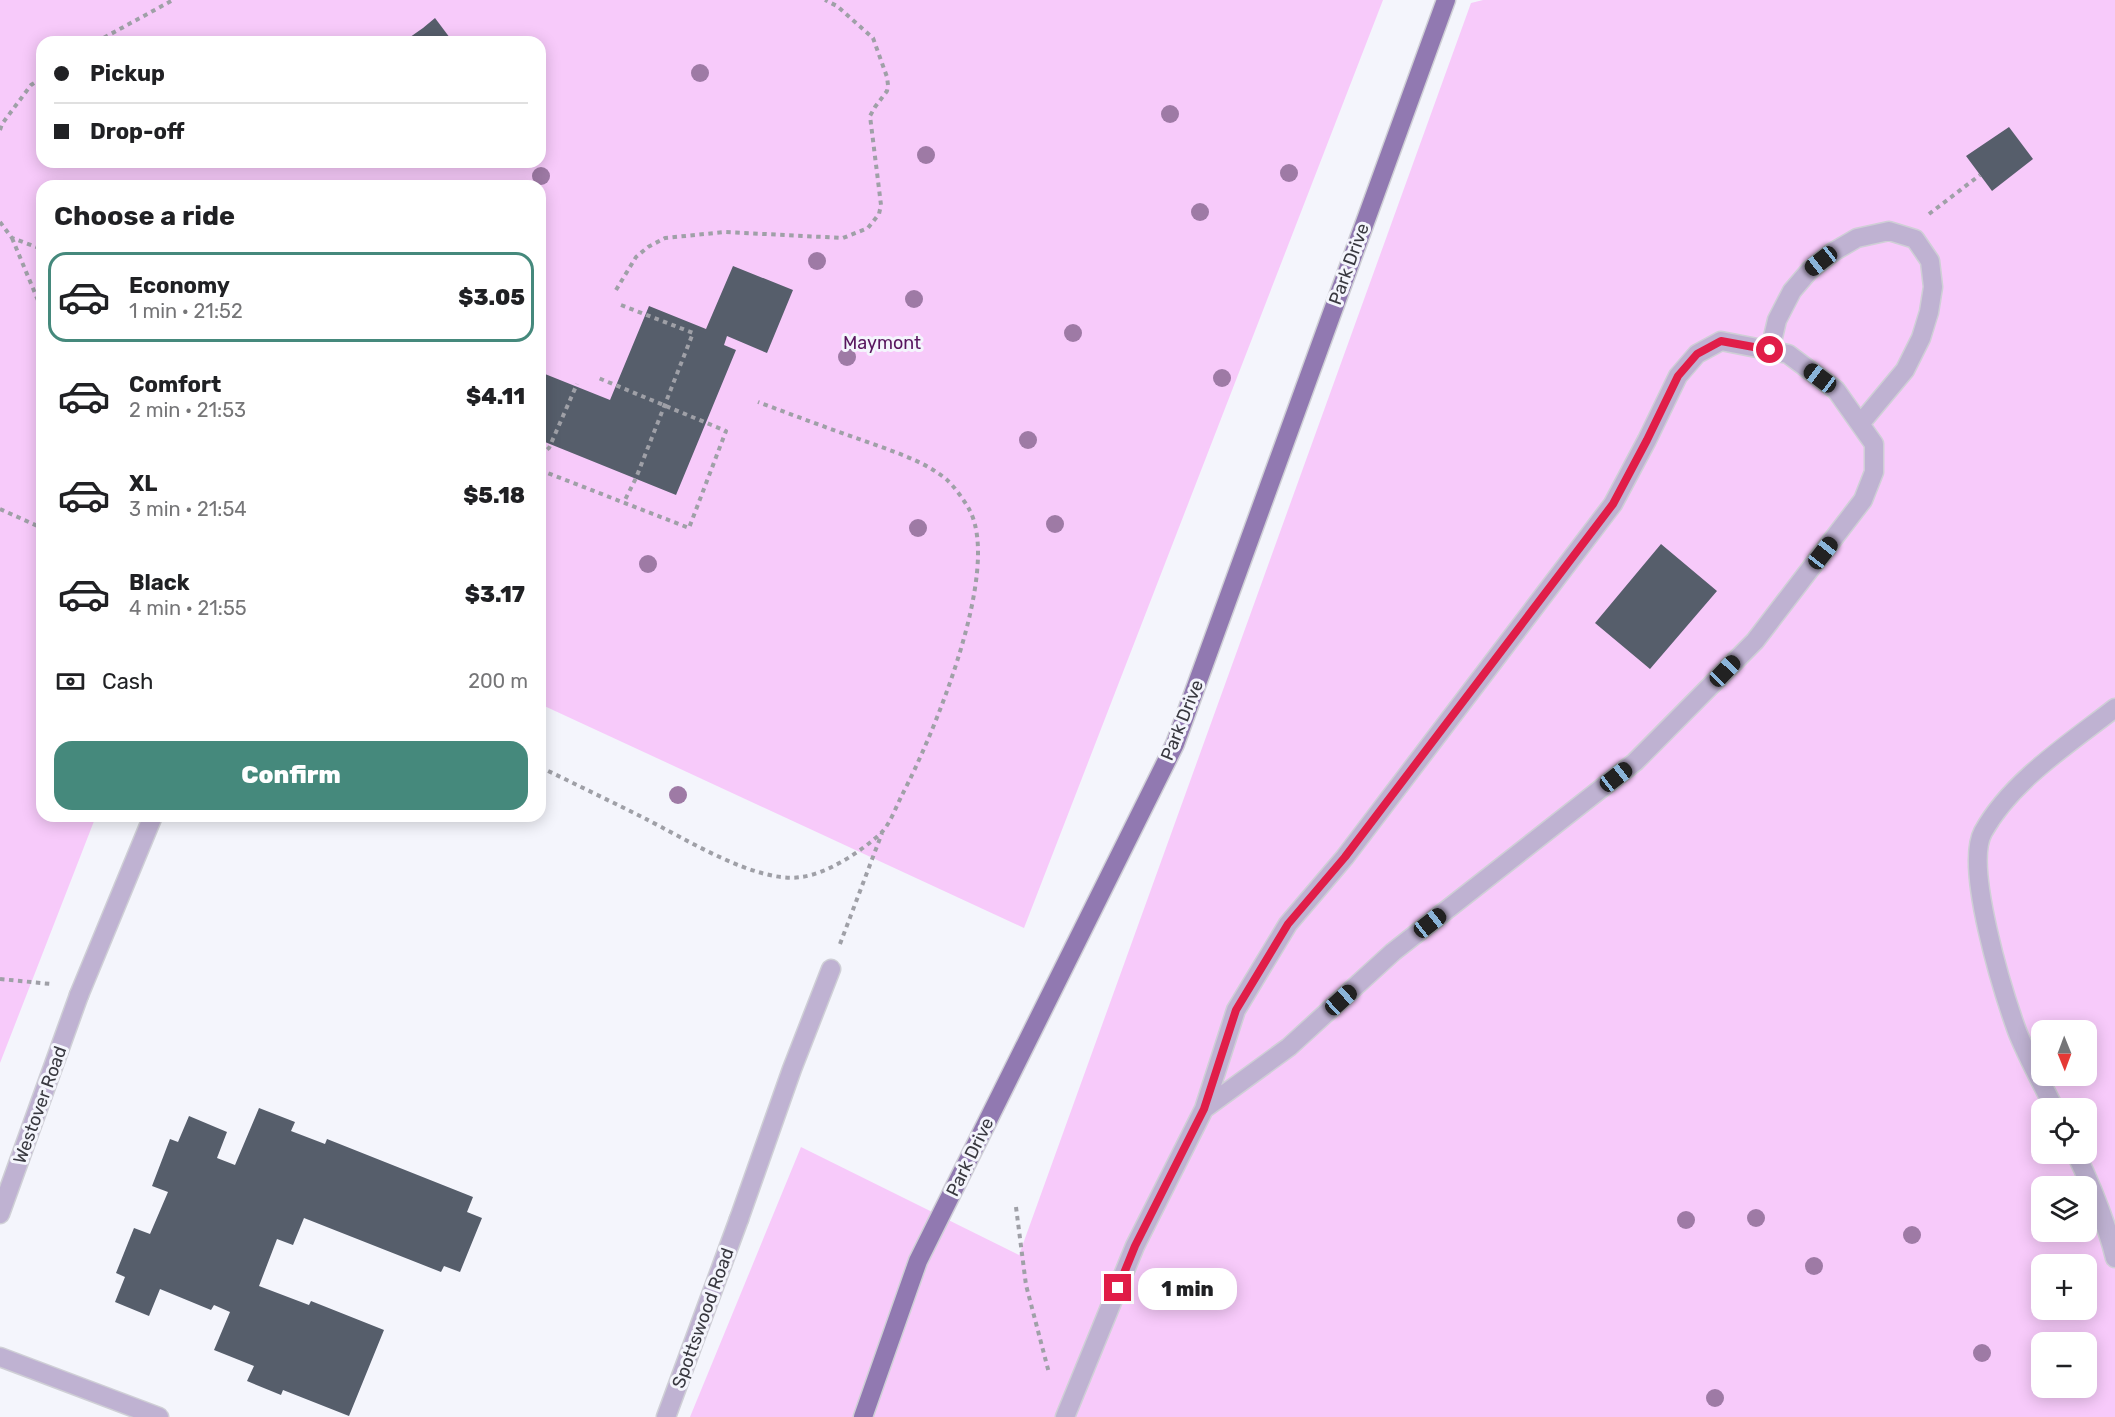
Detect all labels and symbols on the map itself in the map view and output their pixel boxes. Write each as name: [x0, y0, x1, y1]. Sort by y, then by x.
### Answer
street label: Park Drive: [1324, 220, 1374, 308]
car: [1801, 243, 1841, 279]
park label: Maymont: [843, 332, 921, 354]
route start: [1756, 336, 1783, 363]
car: [1800, 360, 1840, 396]
car: [1805, 533, 1841, 573]
car: [1706, 652, 1744, 690]
street label: Park Drive: [1156, 676, 1208, 764]
car: [1596, 759, 1636, 795]
car: [1410, 905, 1450, 941]
car: [1322, 981, 1360, 1019]
north arrow: [2031, 1020, 2097, 1086]
street label: Westover Road: [9, 1043, 71, 1167]
street label: Park Drive: [941, 1114, 999, 1200]
street label: Spottswood Road: [667, 1245, 739, 1391]
callout: 1 min: [1139, 1267, 1238, 1309]
route end: [1104, 1274, 1131, 1301]

